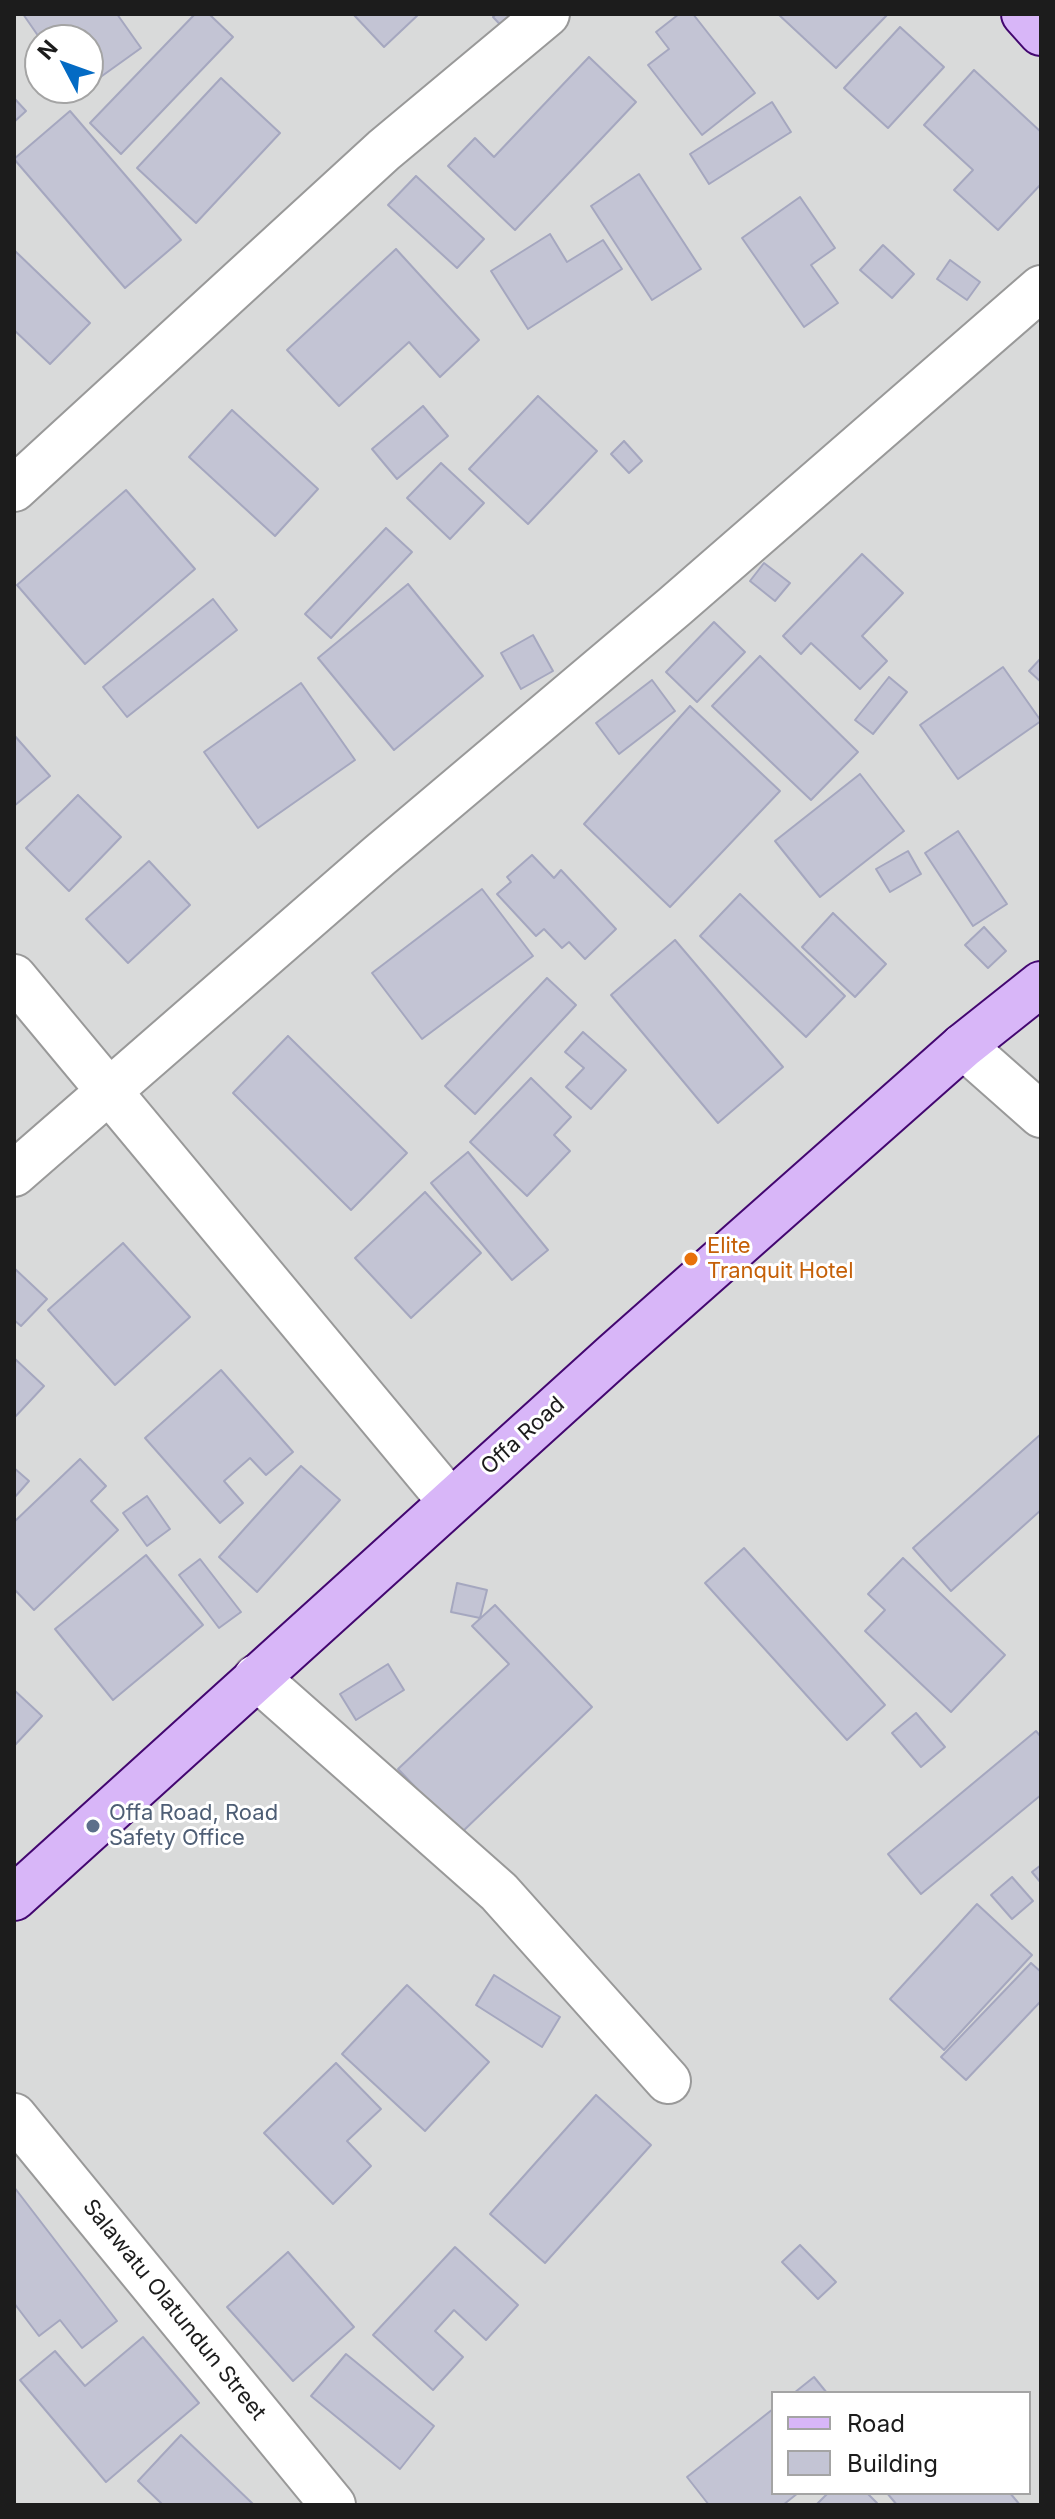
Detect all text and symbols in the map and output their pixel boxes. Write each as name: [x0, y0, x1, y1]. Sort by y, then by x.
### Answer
north arrow: [24, 24, 104, 104]
text: N: [32, 35, 63, 64]
place label: Elite Tranquit Hotel: [707, 1233, 853, 1284]
marker: Elite Tranquit Hotel: [682, 1250, 700, 1268]
street label: Offa Road: [476, 1392, 570, 1480]
place label: Offa Road, Road Safety Office: [109, 1800, 278, 1852]
marker: Offa Road, Road Safety Office: [84, 1817, 102, 1835]
street label: Salawatu Olatundun Street: [77, 2194, 271, 2426]
legend: [771, 2391, 1031, 2495]
text: Road: [847, 2409, 905, 2438]
text: Building: [847, 2449, 938, 2478]

